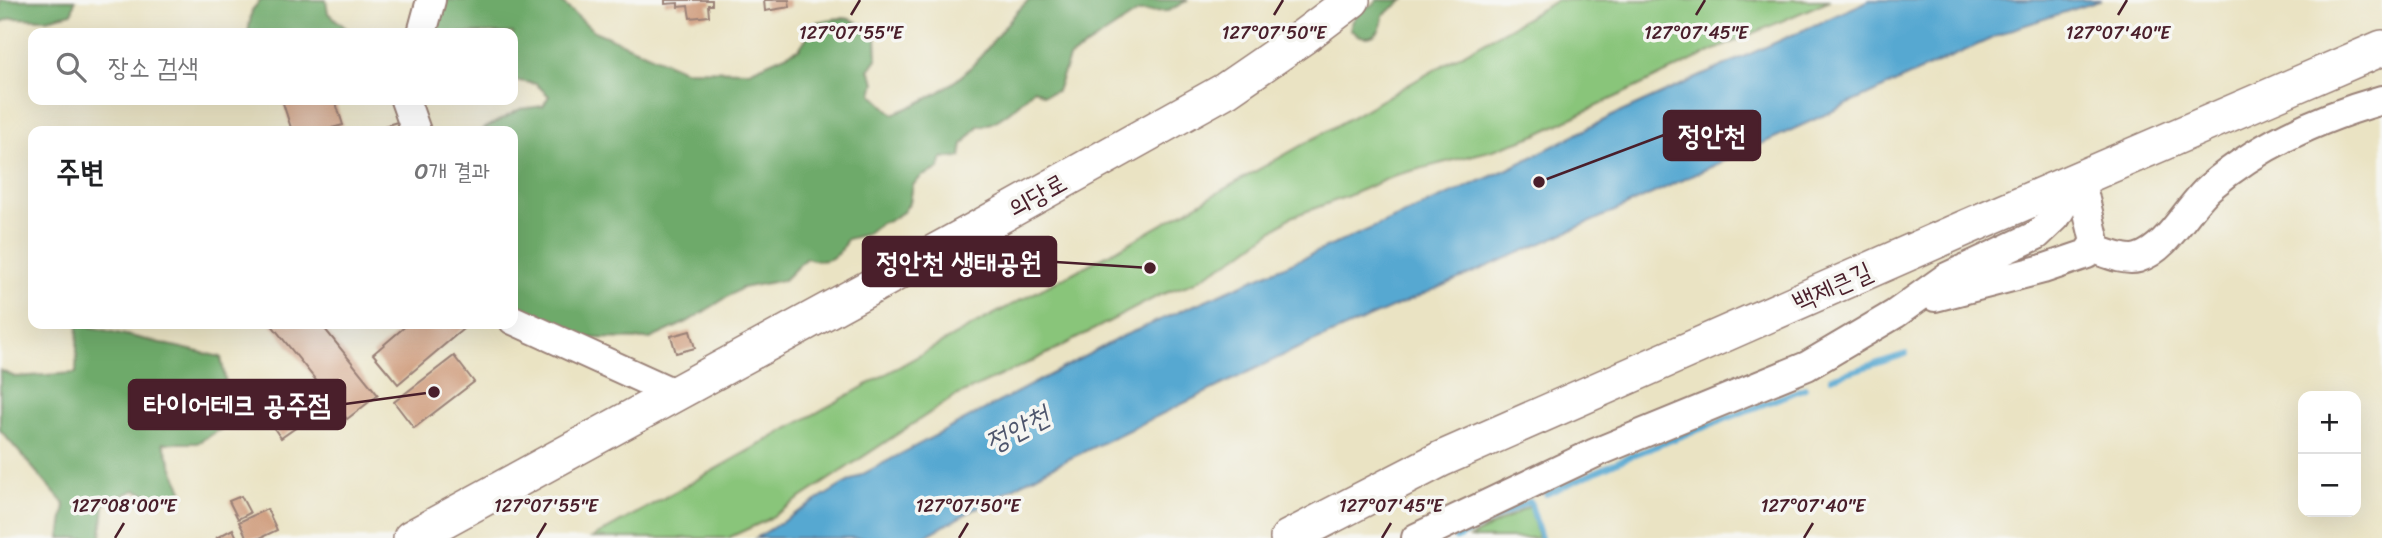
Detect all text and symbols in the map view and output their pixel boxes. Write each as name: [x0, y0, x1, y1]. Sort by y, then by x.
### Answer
text: 127°07'55"E: [799, 17, 904, 49]
text: 127°07'50"E: [1222, 17, 1327, 49]
text: 127°07'45"E: [1644, 17, 1749, 49]
text: 127°07'40"E: [2066, 17, 2171, 49]
search box: [28, 28, 518, 105]
text: 장소 검색: [108, 44, 198, 90]
icon: search: [52, 48, 90, 86]
callout: 정안천: [1664, 111, 1760, 160]
text: 정안천: [1678, 111, 1746, 160]
text: 주변: [56, 145, 104, 199]
text: 0개 결과: [414, 151, 490, 192]
street label: 의당로: [998, 160, 1076, 230]
callout: 정안천 생태공원: [863, 237, 1056, 286]
text: 정안천 생태공원: [877, 238, 1042, 287]
street label: 백제큰길: [1784, 248, 1880, 324]
callout: 타이어테크 공주점: [129, 380, 345, 429]
text: 타이어테크 공주점: [143, 380, 331, 429]
water label: 정안천: [976, 390, 1061, 466]
map controls: [2298, 391, 2361, 517]
button: +: [2298, 391, 2361, 454]
button: −: [2298, 454, 2361, 517]
text: 127°08'00"E: [71, 490, 178, 522]
text: 127°07'55"E: [494, 490, 599, 522]
text: 127°07'50"E: [916, 490, 1021, 522]
text: 127°07'45"E: [1339, 490, 1444, 522]
text: 127°07'40"E: [1761, 490, 1866, 522]

